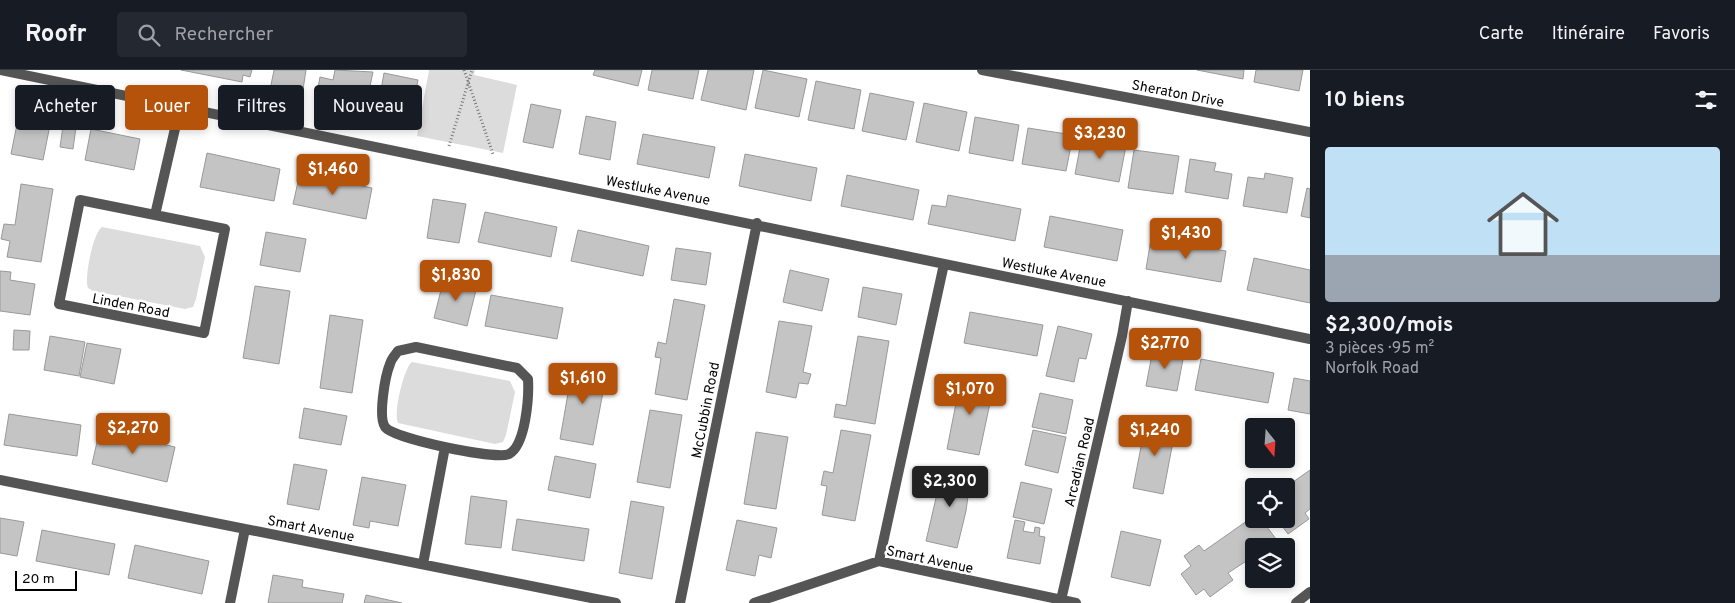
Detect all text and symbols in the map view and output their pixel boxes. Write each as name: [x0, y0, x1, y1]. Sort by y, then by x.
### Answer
search box: [117, 12, 467, 57]
text: Roofr: [25, 20, 87, 50]
icon: search: [135, 21, 163, 49]
text: Rechercher: [175, 23, 273, 47]
text: Carte: [1479, 23, 1524, 46]
text: Itinéraire: [1552, 23, 1625, 46]
text: Favoris: [1653, 23, 1710, 46]
street label: Sheraton Drive: [1130, 77, 1225, 112]
chip: Acheter: [15, 85, 115, 130]
chip: Louer: [125, 85, 208, 130]
chip: Filtres: [218, 85, 304, 130]
chip: Nouveau: [314, 85, 422, 130]
icon: filters: [1692, 86, 1720, 114]
text: 10 biens: [1325, 87, 1405, 114]
pin: $3,230: [1059, 118, 1141, 160]
text: $3,230: [1074, 124, 1126, 144]
pin: $1,460: [292, 154, 374, 196]
text: $1,460: [308, 160, 358, 180]
street label: Westluke Avenue: [604, 173, 711, 210]
icon: home: [1478, 179, 1568, 269]
pin: $1,430: [1145, 218, 1227, 260]
text: $1,430: [1161, 224, 1211, 244]
street label: Westluke Avenue: [1000, 255, 1107, 292]
pin: $1,830: [415, 260, 497, 302]
text: $1,830: [431, 266, 481, 286]
street label: Linden Road: [91, 291, 171, 322]
text: $2,300/mois: [1325, 312, 1453, 339]
pin: $2,770: [1124, 328, 1206, 370]
text: $2,770: [1140, 334, 1190, 354]
text: 3 pièces · 95 m²: [1325, 339, 1434, 359]
text: Norfolk Road: [1325, 359, 1419, 379]
street label: McCubbin Road: [689, 361, 724, 460]
pin: $1,610: [542, 362, 624, 405]
text: $1,610: [560, 369, 606, 389]
pin: $1,070: [929, 374, 1011, 416]
text: $1,070: [945, 380, 995, 400]
pin: $2,270: [92, 412, 174, 455]
pin: $1,240: [1114, 414, 1196, 457]
street label: Arcadian Road: [1062, 416, 1099, 509]
north arrow: [1245, 418, 1295, 468]
map controls: [1245, 418, 1295, 588]
text: $2,270: [107, 419, 159, 439]
text: $1,240: [1130, 421, 1180, 441]
pin: $2,300: [909, 466, 991, 508]
text: $2,300: [923, 472, 977, 492]
button: locate: [1245, 478, 1295, 528]
street label: Smart Avenue: [266, 513, 356, 546]
button: layers: [1245, 538, 1295, 588]
street label: Smart Avenue: [885, 543, 975, 578]
scale bar: [15, 568, 78, 591]
text: 20 m: [22, 571, 55, 588]

